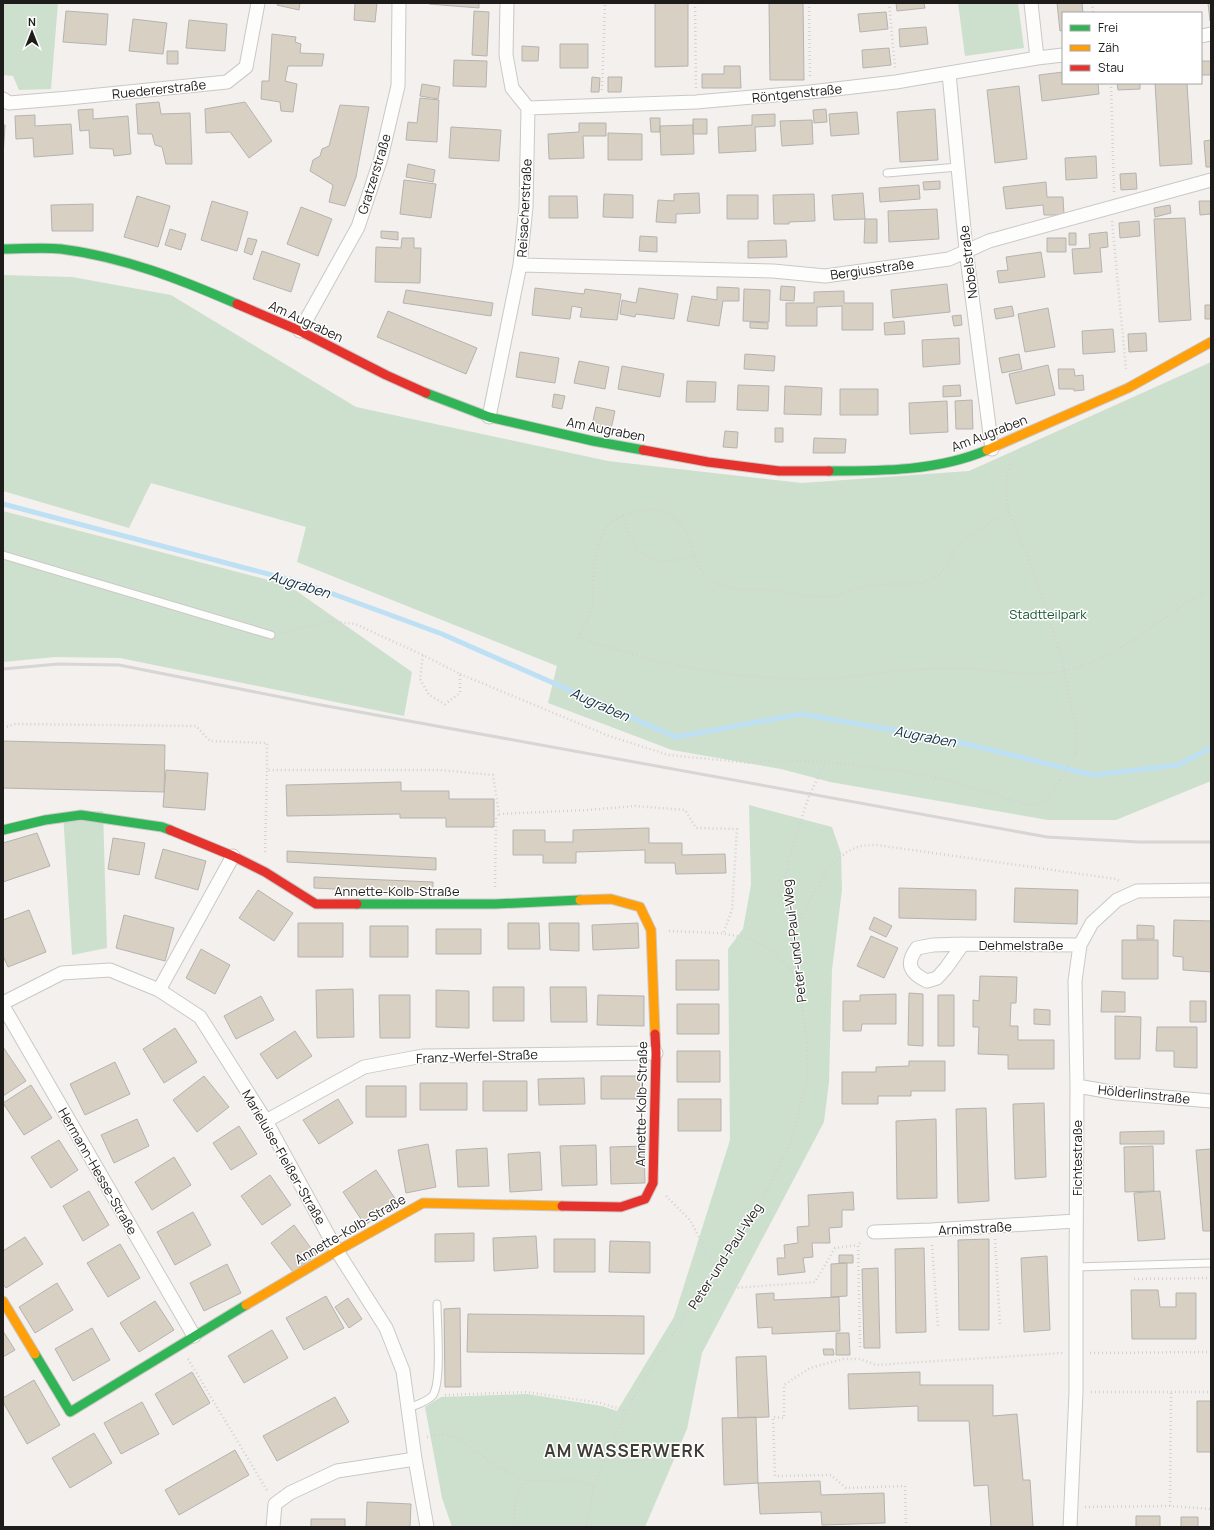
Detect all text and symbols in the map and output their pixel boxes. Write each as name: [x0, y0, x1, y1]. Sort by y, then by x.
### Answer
north arrow: [12, 12, 52, 52]
legend: [1062, 12, 1202, 84]
text: N: [28, 14, 36, 29]
text: Frei: [1098, 19, 1118, 36]
text: Zäh: [1098, 39, 1119, 56]
text: Stau: [1098, 59, 1124, 76]
street label: Ruedererstraße: [111, 75, 207, 103]
street label: Röntgenstraße: [751, 79, 843, 107]
street label: Gratzerstraße: [353, 131, 395, 217]
street label: Reisacherstraße: [512, 158, 536, 258]
street label: Nobelstraße: [955, 224, 981, 300]
street label: Bergiusstraße: [829, 254, 915, 284]
street label: Am Augraben: [266, 296, 346, 346]
street label: Am Augraben: [948, 410, 1030, 456]
street label: Am Augraben: [565, 413, 647, 445]
water label: Augraben: [267, 566, 333, 602]
park label: Stadtteilpark: [1009, 605, 1087, 623]
water label: Augraben: [568, 683, 633, 726]
water label: Augraben: [892, 721, 958, 751]
street label: Peter-und-Paul-Weg: [778, 878, 810, 1004]
street label: Annette-Kolb-Straße: [334, 882, 460, 900]
street label: Dehmelstraße: [979, 936, 1064, 954]
street label: Annette-Kolb-Straße: [631, 1041, 651, 1167]
street label: Franz-Werfel-Straße: [416, 1045, 539, 1067]
street label: Hölderlinstraße: [1097, 1080, 1191, 1108]
street label: Marieluise-Fleißer-Straße: [238, 1086, 330, 1228]
street label: Hermann-Hesse-Straße: [54, 1104, 142, 1238]
street label: Fichtestraße: [1068, 1120, 1086, 1196]
street label: Annette-Kolb-Straße: [291, 1190, 409, 1268]
street label: Peter-und-Paul-Weg: [684, 1199, 766, 1313]
street label: Arnimstraße: [938, 1217, 1013, 1239]
district label: AM WASSERWERK: [544, 1439, 706, 1462]

